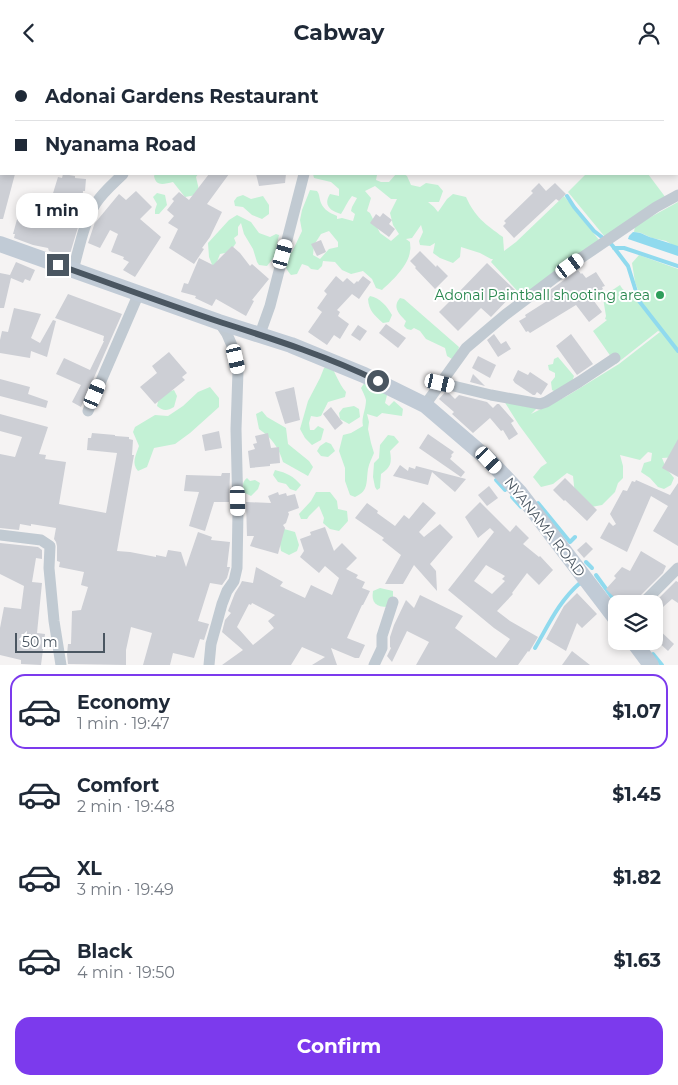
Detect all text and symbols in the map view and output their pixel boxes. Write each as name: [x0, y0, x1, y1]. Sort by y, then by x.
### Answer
icon: back: [15, 19, 43, 47]
text: Cabway: [294, 19, 384, 46]
icon: person: [635, 19, 663, 47]
text: Adonai Gardens Restaurant: [45, 85, 318, 108]
text: Nyanama Road: [45, 133, 196, 156]
callout: 1 min: [17, 193, 99, 227]
text: 1 min: [35, 201, 79, 220]
car: [271, 238, 294, 270]
car: [553, 251, 586, 281]
route end: [47, 254, 69, 276]
place label: Adonai Paintball shooting area: [434, 286, 650, 304]
marker: Adonai Paintball shooting area: [654, 289, 666, 301]
car: [225, 343, 246, 375]
route start: [367, 370, 389, 392]
car: [423, 372, 456, 394]
car: [82, 377, 107, 411]
car: [473, 444, 504, 476]
street label: NYANAMA ROAD: [501, 474, 589, 580]
car: [230, 486, 245, 516]
map controls: [608, 595, 663, 650]
button: layers: [608, 595, 663, 650]
scale bar: [15, 630, 105, 653]
text: 50 m: [22, 633, 58, 651]
icon: car: [17, 689, 62, 734]
text: Economy: [77, 691, 170, 714]
text: $1.07: [612, 700, 661, 723]
text: 1 min · 19:47: [77, 714, 170, 733]
icon: car: [17, 772, 62, 817]
text: Comfort: [77, 774, 159, 797]
text: $1.45: [612, 783, 661, 806]
text: 2 min · 19:48: [77, 797, 175, 816]
icon: car: [17, 855, 62, 900]
text: XL: [77, 857, 102, 880]
text: $1.82: [613, 866, 661, 889]
text: 3 min · 19:49: [77, 880, 174, 899]
icon: car: [17, 938, 62, 983]
text: Black: [77, 940, 133, 963]
text: $1.63: [614, 949, 661, 972]
text: 4 min · 19:50: [77, 963, 175, 982]
button: Confirm: [15, 1017, 663, 1075]

